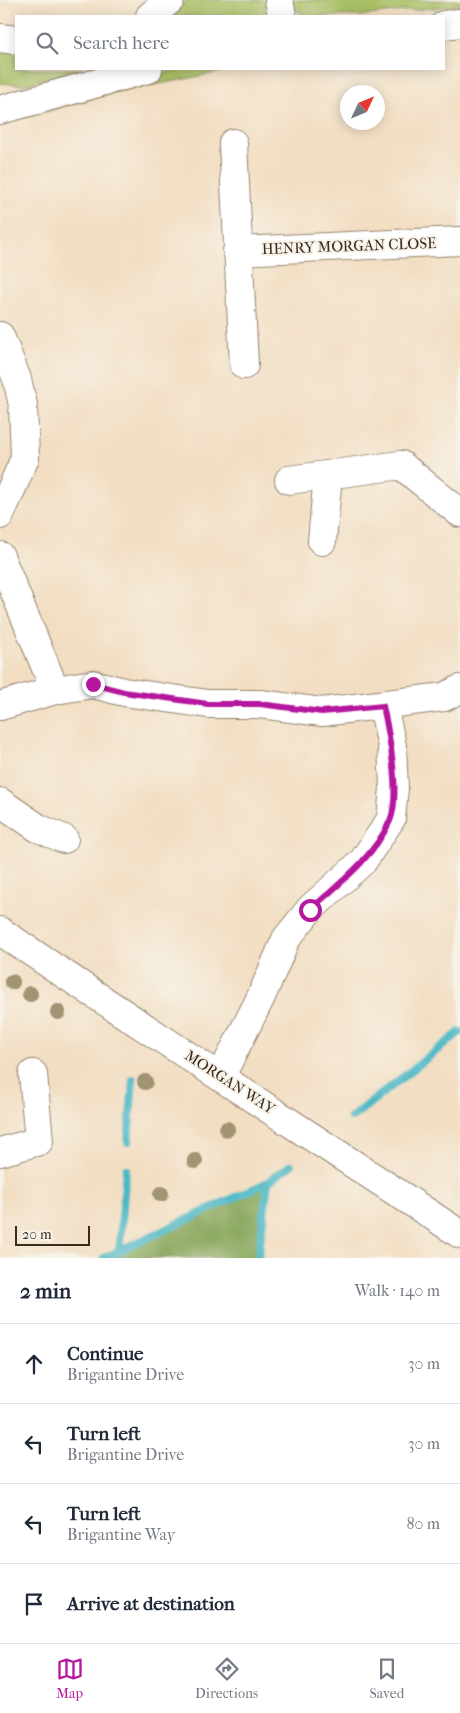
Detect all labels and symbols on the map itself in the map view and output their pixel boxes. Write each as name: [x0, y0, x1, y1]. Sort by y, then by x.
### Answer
north arrow: [340, 85, 385, 130]
street label: HENRY MORGAN CLOSE: [262, 234, 436, 258]
route end: [82, 673, 105, 696]
route start: [299, 899, 322, 922]
street label: MORGAN WAY: [182, 1046, 279, 1118]
scale bar: [15, 1223, 90, 1246]

